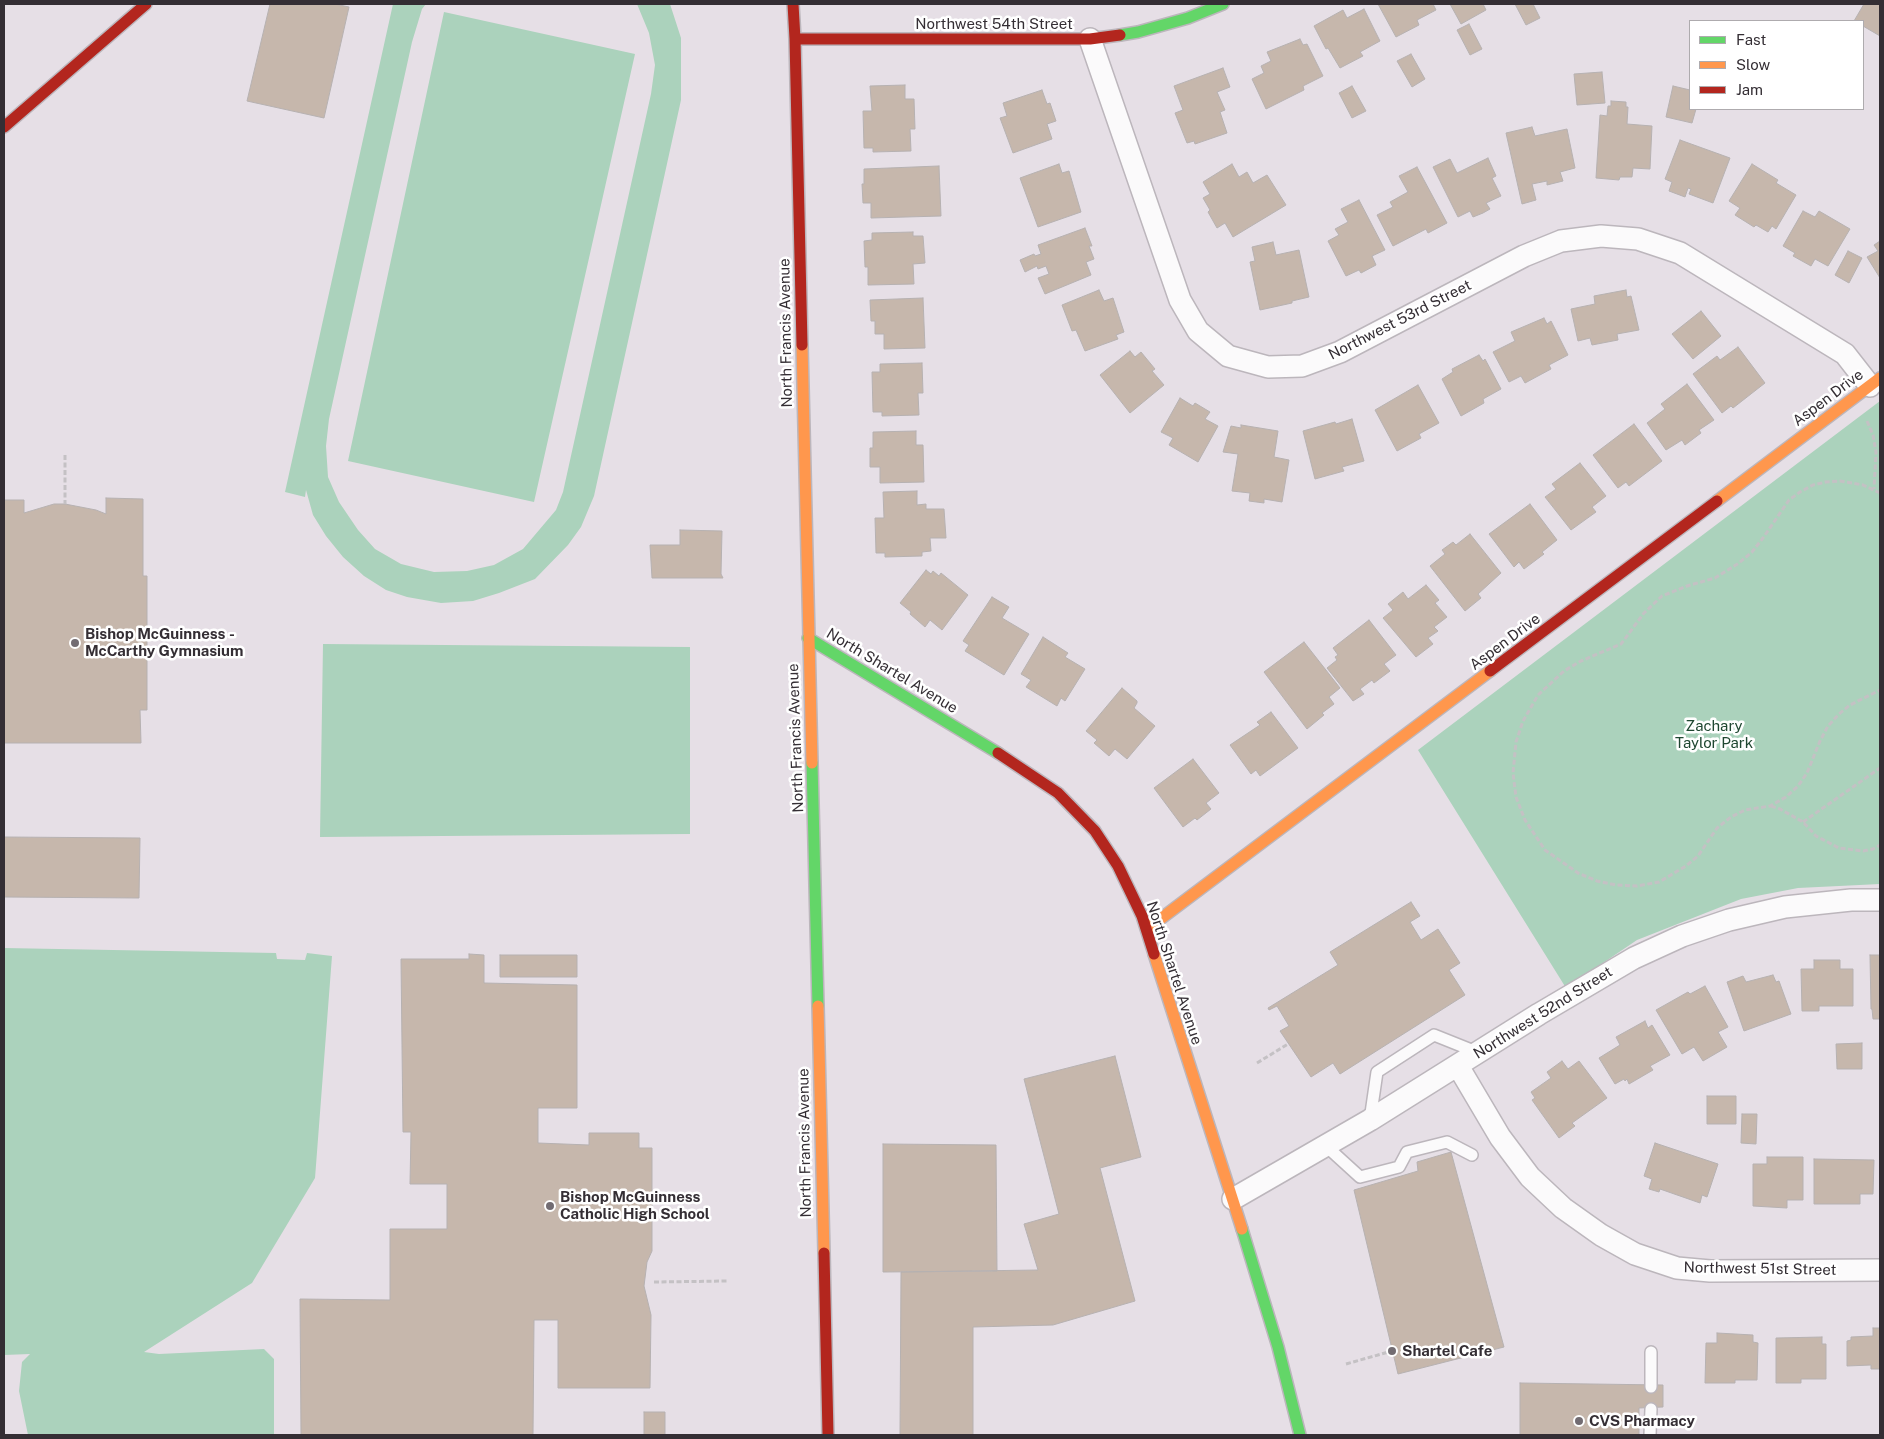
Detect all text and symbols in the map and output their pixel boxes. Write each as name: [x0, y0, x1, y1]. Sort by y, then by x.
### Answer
street label: Northwest 54th Street: [915, 15, 1073, 33]
legend: [1689, 20, 1864, 110]
text: Fast: [1736, 31, 1766, 48]
text: Slow: [1736, 56, 1770, 73]
text: Jam: [1736, 81, 1763, 98]
street label: North Francis Avenue: [776, 258, 796, 408]
street label: Northwest 53rd Street: [1326, 276, 1474, 364]
street label: Aspen Drive: [1789, 366, 1867, 430]
street label: Aspen Drive: [1466, 610, 1544, 674]
place label: Bishop McGuinness - McCarthy Gymnasium: [85, 625, 243, 660]
street label: North Shartel Avenue: [823, 625, 961, 717]
marker: Bishop McGuinness - McCarthy Gymnasium: [69, 637, 81, 649]
street label: North Francis Avenue: [784, 663, 808, 813]
park label: Zachary Taylor Park: [1675, 717, 1753, 752]
street label: North Shartel Avenue: [1142, 899, 1206, 1047]
street label: Northwest 52nd Street: [1470, 963, 1616, 1063]
street label: North Francis Avenue: [795, 1068, 815, 1218]
place label: Bishop McGuinness Catholic High School: [560, 1188, 710, 1223]
marker: Bishop McGuinness Catholic High School: [544, 1200, 556, 1212]
street label: Northwest 51st Street: [1683, 1259, 1837, 1279]
place label: Shartel Cafe: [1402, 1342, 1492, 1360]
marker: Shartel Cafe: [1386, 1345, 1398, 1357]
place label: CVS Pharmacy: [1589, 1412, 1695, 1430]
marker: CVS Pharmacy: [1573, 1415, 1585, 1427]

